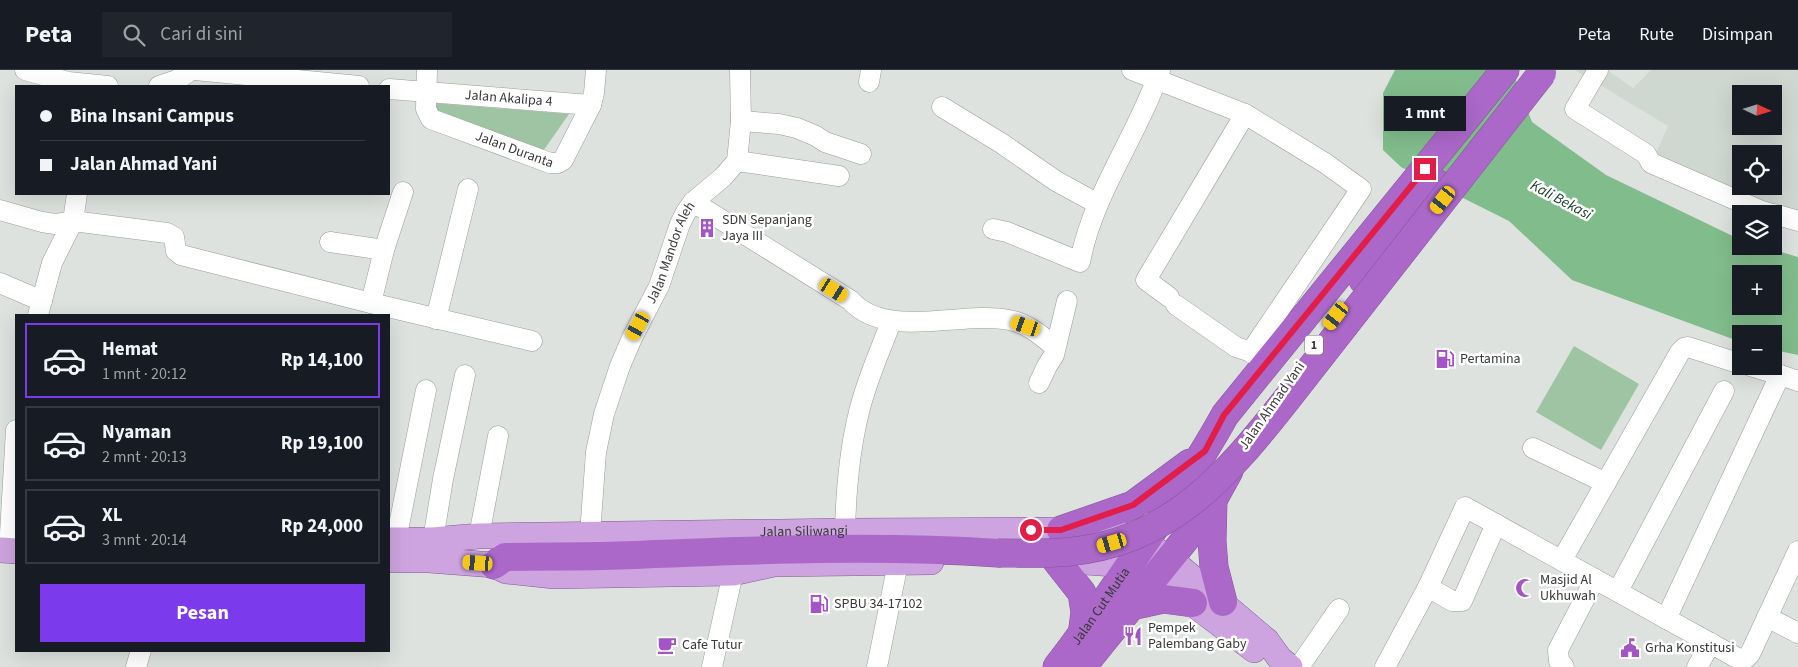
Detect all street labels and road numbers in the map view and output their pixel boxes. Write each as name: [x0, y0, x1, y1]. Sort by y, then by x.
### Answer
street label: Jalan Akalipa 4: [464, 85, 553, 112]
street label: Jalan Duranta: [472, 126, 556, 173]
street label: Jalan Mandor Aleh: [641, 197, 700, 307]
road number: 1: [1305, 336, 1323, 354]
street label: Jalan Ahmad Yani: [1234, 358, 1310, 454]
street label: Jalan Siliwangi: [760, 521, 848, 542]
street label: Jalan Cut Mutia: [1067, 563, 1135, 649]

